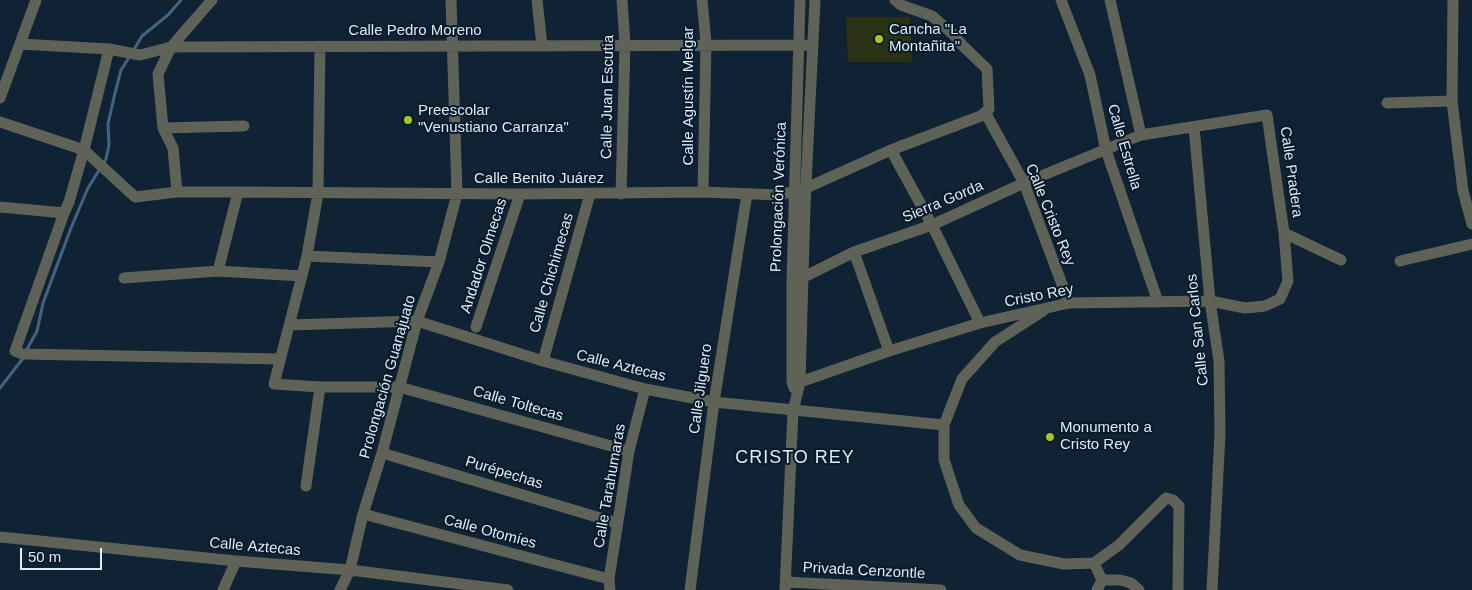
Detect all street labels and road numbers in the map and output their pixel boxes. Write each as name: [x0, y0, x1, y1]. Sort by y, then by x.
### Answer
street label: Calle Pedro Moreno: [348, 22, 482, 40]
street label: Calle Agustín Melgar: [680, 26, 698, 166]
street label: Calle Juan Escutia: [598, 35, 618, 159]
street label: Calle Estrella: [1103, 102, 1145, 192]
street label: Prolongación Verónica: [767, 122, 791, 272]
street label: Calle Pradera: [1276, 125, 1306, 219]
street label: Calle Cristo Rey: [1021, 161, 1079, 269]
street label: Calle Benito Juárez: [474, 170, 604, 188]
street label: Sierra Gorda: [900, 177, 986, 227]
street label: Andador Olmecas: [457, 196, 511, 316]
street label: Calle Chichimecas: [526, 211, 578, 335]
street label: Calle San Carlos: [1183, 273, 1213, 387]
street label: Cristo Rey: [1003, 280, 1075, 312]
street label: Prolongación Guanajuato: [356, 293, 420, 461]
street label: Calle Jilguero: [686, 343, 716, 435]
street label: Calle Aztecas: [574, 346, 668, 386]
street label: Calle Toltecas: [471, 382, 565, 426]
street label: Calle Tarahumaras: [590, 422, 630, 550]
street label: Purépechas: [463, 453, 545, 493]
street label: Calle Otomíes: [442, 511, 538, 553]
street label: Calle Aztecas: [209, 534, 301, 560]
street label: Privada Cenzontle: [802, 559, 926, 583]

